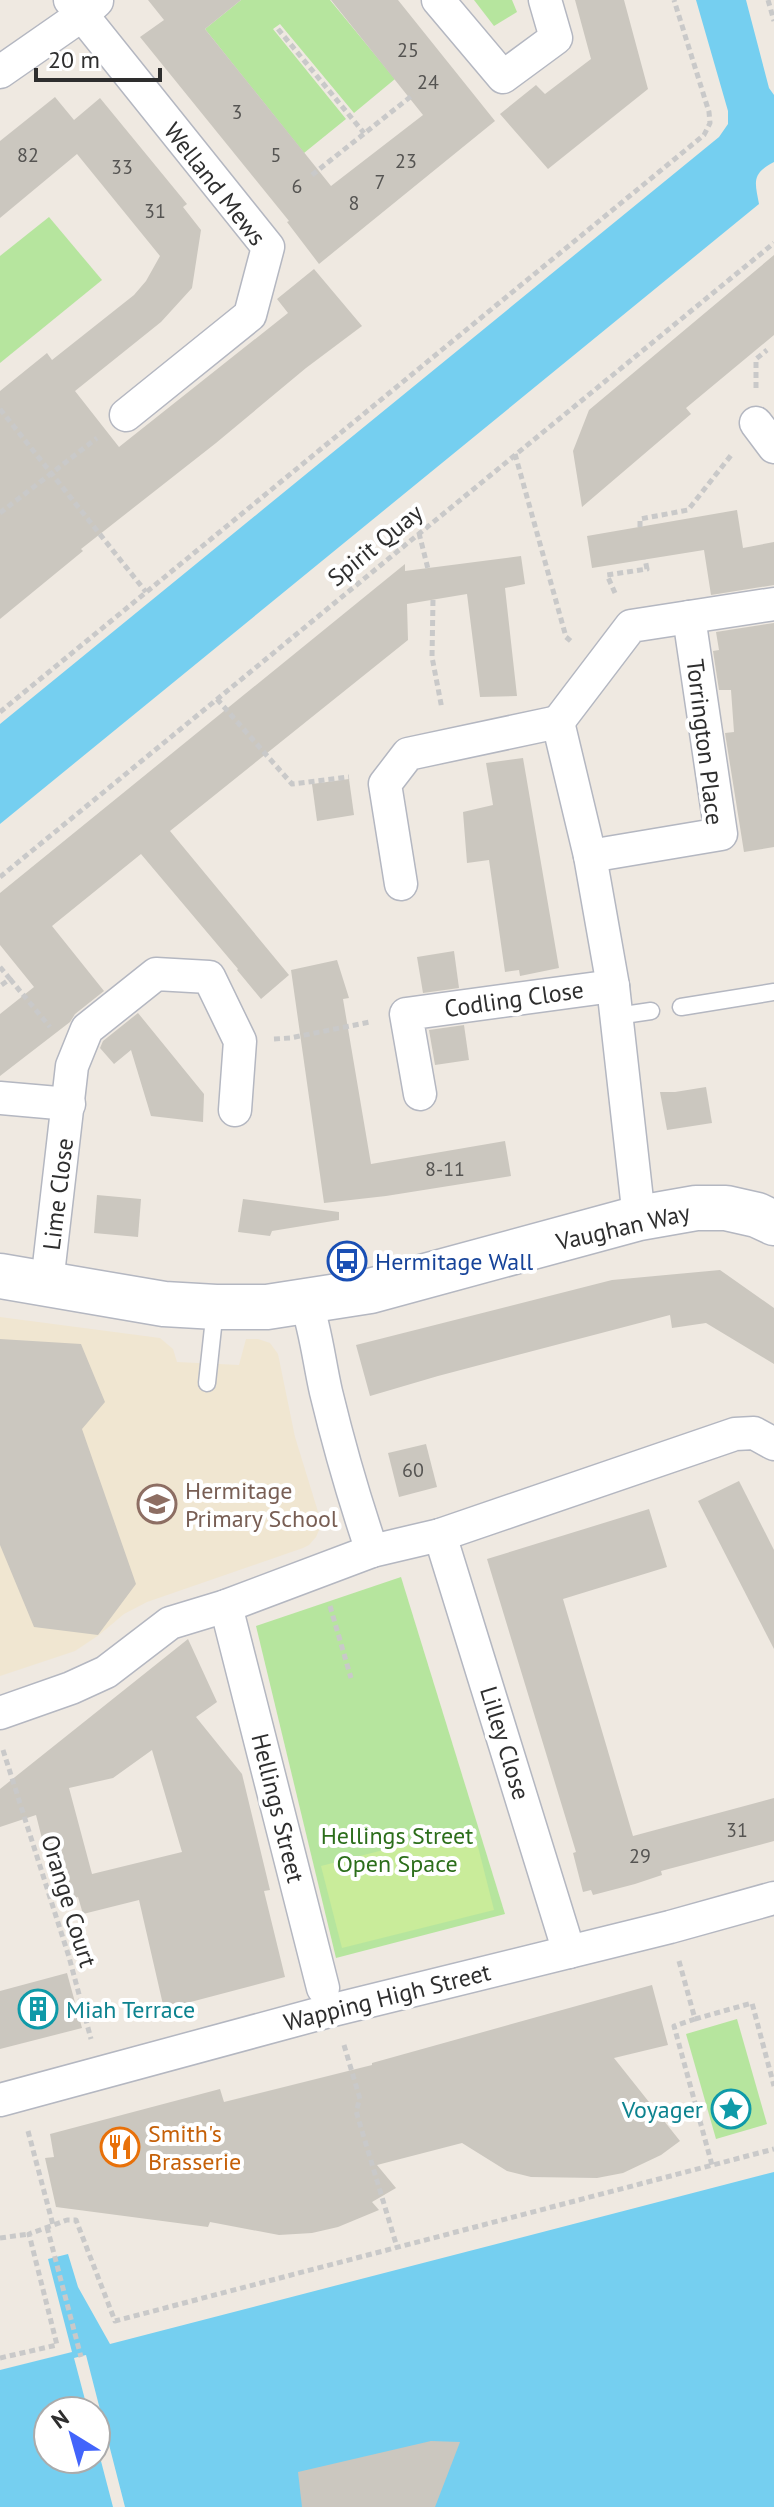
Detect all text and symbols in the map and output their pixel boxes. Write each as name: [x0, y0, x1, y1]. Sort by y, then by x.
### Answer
scale bar: [36, 32, 160, 82]
house number: 25: [397, 37, 419, 63]
text: 20 m: [48, 44, 100, 75]
house number: 24: [417, 69, 439, 95]
house number: 3: [232, 99, 242, 125]
street label: Welland Mews: [157, 116, 273, 252]
house number: 82: [17, 142, 39, 168]
house number: 5: [271, 142, 281, 168]
house number: 23: [395, 148, 417, 174]
house number: 33: [111, 154, 133, 180]
house number: 7: [375, 169, 385, 195]
house number: 6: [292, 173, 302, 199]
house number: 8: [349, 190, 359, 216]
house number: 31: [144, 198, 166, 224]
street label: Spirit Quay: [321, 497, 429, 593]
street label: Torrington Place: [679, 657, 731, 827]
street label: Codling Close: [442, 974, 586, 1024]
street label: Lime Close: [36, 1136, 80, 1252]
house number: 8-11: [425, 1156, 465, 1182]
street label: Vaughan Way: [552, 1197, 693, 1258]
bus stop icon: Hermitage Wall: [326, 1240, 368, 1282]
place label: Hermitage Wall: [375, 1246, 533, 1277]
house number: 60: [402, 1457, 424, 1483]
place label: Hermitage Primary School: [185, 1475, 338, 1534]
school or university icon: Hermitage Primary School: [136, 1483, 178, 1525]
street label: Lilley Close: [473, 1682, 537, 1804]
street label: Hellings Street: [245, 1730, 311, 1886]
house number: 31: [726, 1817, 748, 1843]
park label: Hellings Street Open Space: [321, 1820, 473, 1879]
street label: Orange Court: [34, 1831, 104, 1971]
house number: 29: [629, 1843, 651, 1869]
street label: Wapping High Street: [280, 1956, 494, 2038]
building icon: Miah Terrace: [17, 1988, 59, 2030]
place label: Miah Terrace: [66, 1994, 195, 2025]
place icon: Voyager: [710, 2088, 752, 2130]
place label: Voyager: [621, 2094, 703, 2125]
place label: Smith's Brasserie: [148, 2118, 241, 2177]
restaurant icon: Smith's Brasserie: [99, 2126, 141, 2168]
north arrow: [32, 2395, 112, 2475]
text: N: [46, 2403, 74, 2435]

